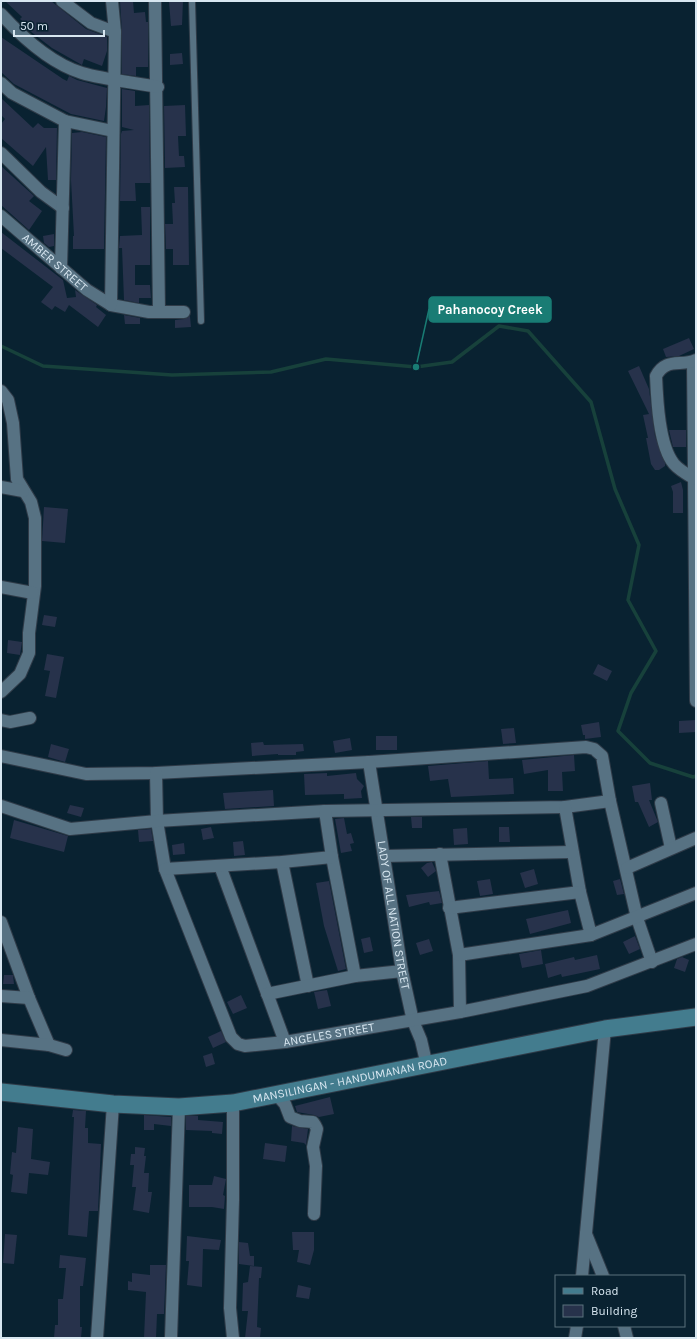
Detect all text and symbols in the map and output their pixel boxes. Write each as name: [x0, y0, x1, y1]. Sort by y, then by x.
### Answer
scale bar: [14, 12, 104, 38]
text: 50 m: [20, 19, 48, 33]
street label: AMBER STREET: [19, 230, 90, 294]
callout: Pahanocoy Creek: [429, 297, 551, 322]
text: Pahanocoy Creek: [437, 302, 543, 317]
street label: LADY OF ALL NATION STREET: [375, 840, 413, 991]
street label: ANGELES STREET: [282, 1020, 375, 1049]
street label: MANSILINGAN - HANDUMANAN ROAD: [251, 1054, 448, 1106]
legend: [555, 1275, 685, 1327]
text: Road: [591, 1284, 619, 1298]
text: Building: [591, 1304, 638, 1318]

